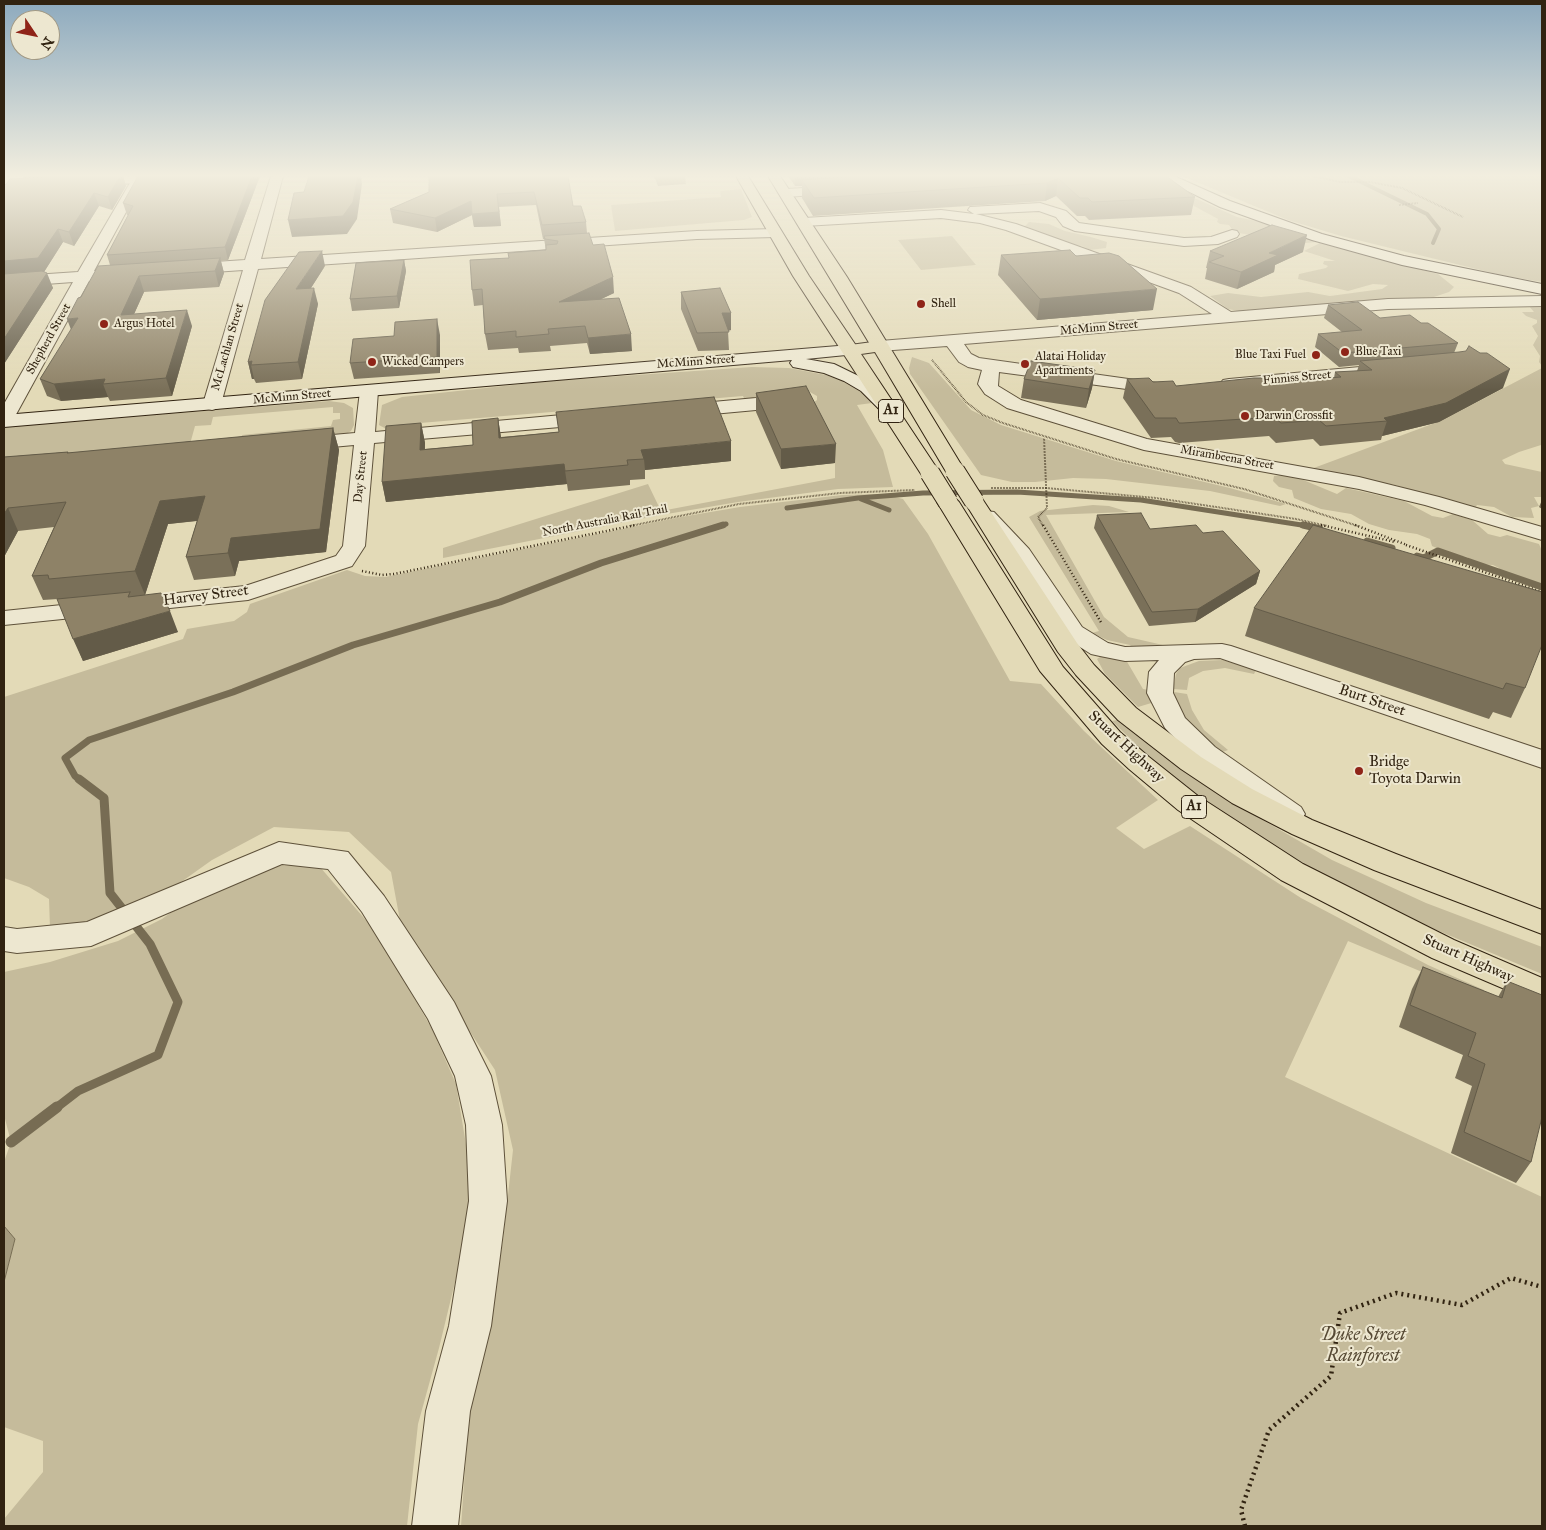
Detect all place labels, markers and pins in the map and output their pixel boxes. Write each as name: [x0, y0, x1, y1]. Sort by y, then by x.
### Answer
place label: Shell: [931, 297, 956, 311]
marker: Shell: [915, 298, 927, 310]
place label: Argus Hotel: [114, 317, 175, 331]
marker: Argus Hotel: [98, 318, 110, 330]
place label: Blue Taxi: [1355, 345, 1401, 359]
marker: Blue Taxi: [1339, 346, 1351, 358]
place label: Blue Taxi Fuel: [1235, 348, 1306, 362]
marker: Blue Taxi Fuel: [1310, 349, 1322, 361]
place label: Alatai Holiday Apartments: [1035, 350, 1106, 378]
place label: Wicked Campers: [382, 355, 464, 369]
marker: Wicked Campers: [366, 356, 378, 368]
marker: Alatai Holiday Apartments: [1019, 358, 1031, 370]
place label: Darwin Crossfit: [1255, 409, 1333, 423]
marker: Darwin Crossfit: [1239, 410, 1251, 422]
place label: Bridge Toyota Darwin: [1369, 753, 1461, 788]
marker: Bridge Toyota Darwin: [1353, 765, 1365, 777]

